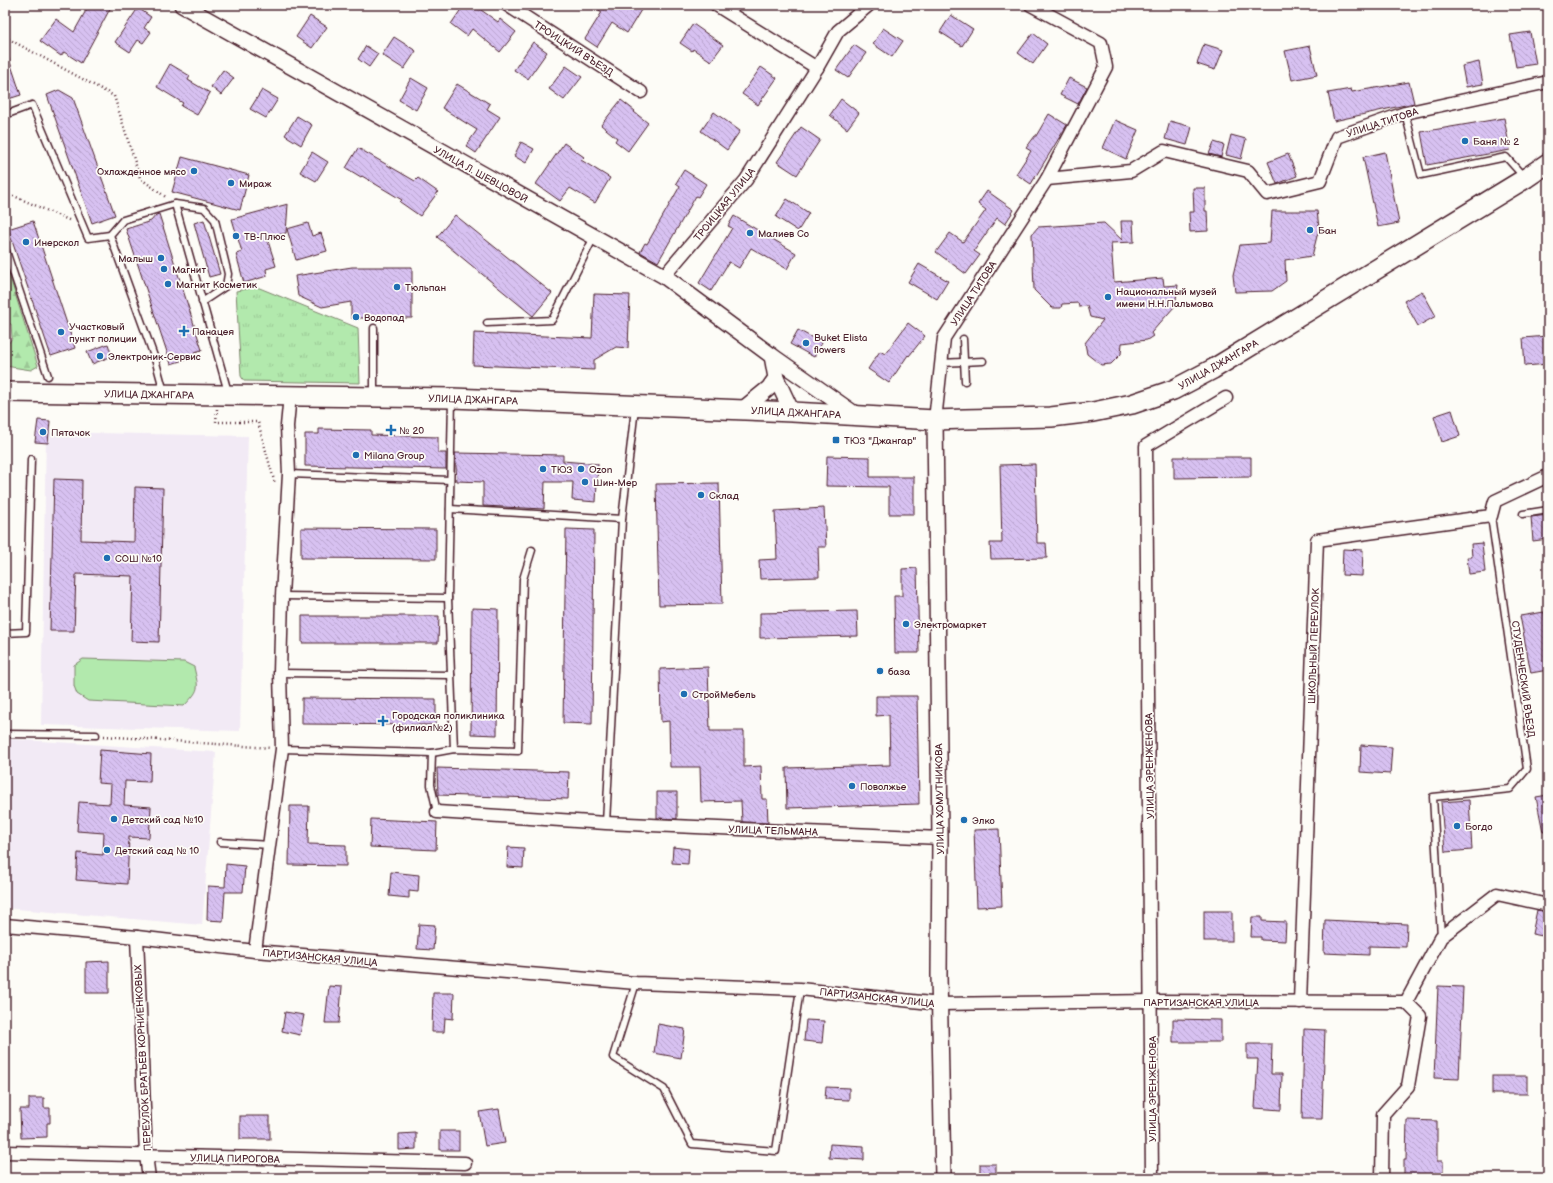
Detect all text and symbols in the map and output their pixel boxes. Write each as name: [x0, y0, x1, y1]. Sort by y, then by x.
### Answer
street label: ТРОИЦКИЙ ВЪЕЗД: [532, 19, 615, 79]
street label: УЛИЦА ТИТОВА: [1345, 105, 1421, 140]
marker: Баня № 2: [1460, 136, 1470, 146]
place label: Баня № 2: [1473, 136, 1519, 148]
street label: УЛИЦА Л. ШЕВЦОВОЙ: [431, 144, 530, 206]
street label: ТРОИЦКАЯ УЛИЦА: [692, 165, 759, 244]
place label: Охлажденное мясо: [97, 166, 186, 178]
marker: Охлажденное мясо: [189, 166, 199, 176]
marker: Мираж: [226, 178, 236, 188]
place label: Мираж: [239, 178, 271, 190]
marker: Бан: [1305, 225, 1315, 235]
place label: Бан: [1318, 225, 1337, 237]
marker: Малиев Со: [745, 228, 755, 238]
place label: Малиев Со: [758, 228, 809, 240]
marker: ТВ-Плюс: [231, 231, 241, 241]
place label: ТВ-Плюс: [244, 231, 285, 243]
marker: Инерскол: [21, 237, 31, 247]
place label: Инерскол: [34, 237, 79, 249]
place label: Малыш: [118, 253, 153, 265]
marker: Малыш: [156, 253, 166, 263]
street label: УЛИЦА ТИТОВА: [948, 258, 1000, 328]
marker: Магнит: [159, 264, 169, 274]
place label: Магнит: [172, 264, 206, 276]
marker: Магнит Косметик: [163, 279, 173, 289]
place label: Магнит Косметик: [176, 279, 258, 291]
marker: Тюльпан: [392, 282, 402, 292]
place label: Тюльпан: [405, 282, 446, 294]
place label: Национальный музей имени Н.Н.Пальмова: [1116, 286, 1217, 310]
marker: Национальный музей имени Н.Н.Пальмова: [1103, 292, 1113, 302]
marker: Водопад: [351, 312, 361, 322]
place label: Водопад: [364, 312, 404, 324]
place label: Участковый пункт полиции: [69, 321, 137, 345]
marker: Панацея: [179, 326, 189, 336]
place label: Панацея: [192, 326, 234, 338]
marker: Участковый пункт полиции: [56, 327, 66, 337]
place label: Buket Elista flowers: [814, 332, 868, 356]
street label: УЛИЦА ДЖАНГАРА: [1177, 337, 1261, 393]
marker: Buket Elista flowers: [801, 338, 811, 348]
marker: Электроник-Сервис: [95, 351, 105, 361]
place label: Электроник-Сервис: [108, 351, 201, 363]
street label: УЛИЦА ДЖАНГАРА: [104, 388, 195, 402]
street label: УЛИЦА ДЖАНГАРА: [428, 392, 519, 408]
street label: УЛИЦА ДЖАНГАРА: [751, 405, 842, 421]
marker: № 20: [386, 425, 396, 435]
place label: № 20: [399, 425, 424, 437]
marker: Пятачок: [38, 427, 48, 437]
place label: Пятачок: [51, 427, 91, 439]
marker: ТЮЗ "Джангар": [831, 435, 841, 445]
place label: ТЮЗ "Джангар": [844, 435, 917, 447]
marker: Milana Group: [351, 450, 361, 460]
place label: Milana Group: [364, 450, 425, 462]
marker: ТЮЗ: [538, 464, 548, 474]
place label: ТЮЗ: [551, 464, 573, 476]
marker: Ozon: [576, 464, 586, 474]
place label: Ozon: [589, 464, 613, 476]
marker: Шин-Мер: [580, 477, 590, 487]
place label: Шин-Мер: [593, 477, 638, 489]
marker: Склад: [696, 490, 706, 500]
place label: Склад: [709, 490, 739, 502]
marker: СОШ №10: [102, 553, 112, 563]
place label: СОШ №10: [115, 553, 162, 565]
street label: ШКОЛЬНЫЙ ПЕРЕУЛОК: [1306, 587, 1322, 704]
marker: Электромаркет: [901, 619, 911, 629]
place label: Электромаркет: [914, 619, 987, 631]
street label: СТУДЕНЧЕСКИЙ ВЪЕЗД: [1509, 620, 1537, 738]
marker: база: [875, 666, 885, 676]
place label: база: [888, 666, 910, 678]
marker: СтройМебель: [679, 689, 689, 699]
place label: СтройМебель: [692, 689, 756, 701]
place label: Городская поликлиника (филиал№2): [392, 710, 505, 734]
street label: УЛИЦА ЭРЕНЖЕНОВА: [1143, 712, 1157, 819]
marker: Городская поликлиника (филиал№2): [377, 715, 389, 727]
street label: УЛИЦА ХОМУТНИКОВА: [933, 742, 947, 855]
marker: Поволжье: [847, 781, 857, 791]
place label: Поволжье: [860, 781, 907, 793]
marker: Детский сад №10: [109, 814, 119, 824]
place label: Детский сад №10: [122, 814, 204, 826]
marker: Элко: [959, 815, 969, 825]
place label: Элко: [972, 815, 995, 827]
marker: Богдо: [1452, 821, 1462, 831]
place label: Богдо: [1465, 821, 1492, 833]
street label: УЛИЦА ТЕЛЬМАНА: [728, 823, 819, 839]
marker: Детский сад № 10: [102, 845, 112, 855]
place label: Детский сад № 10: [115, 845, 199, 857]
street label: ПАРТИЗАНСКАЯ УЛИЦА: [262, 947, 379, 969]
street label: ПЕРЕУЛОК БРАТЬЕВ КОРНИЕНКОВЫХ: [132, 964, 154, 1152]
street label: ПАРТИЗАНСКАЯ УЛИЦА: [819, 986, 936, 1010]
street label: ПАРТИЗАНСКАЯ УЛИЦА: [1143, 997, 1260, 1009]
street label: УЛИЦА ЭРЕНЖЕНОВА: [1147, 1035, 1159, 1142]
street label: УЛИЦА ПИРОГОВА: [190, 1152, 281, 1166]

